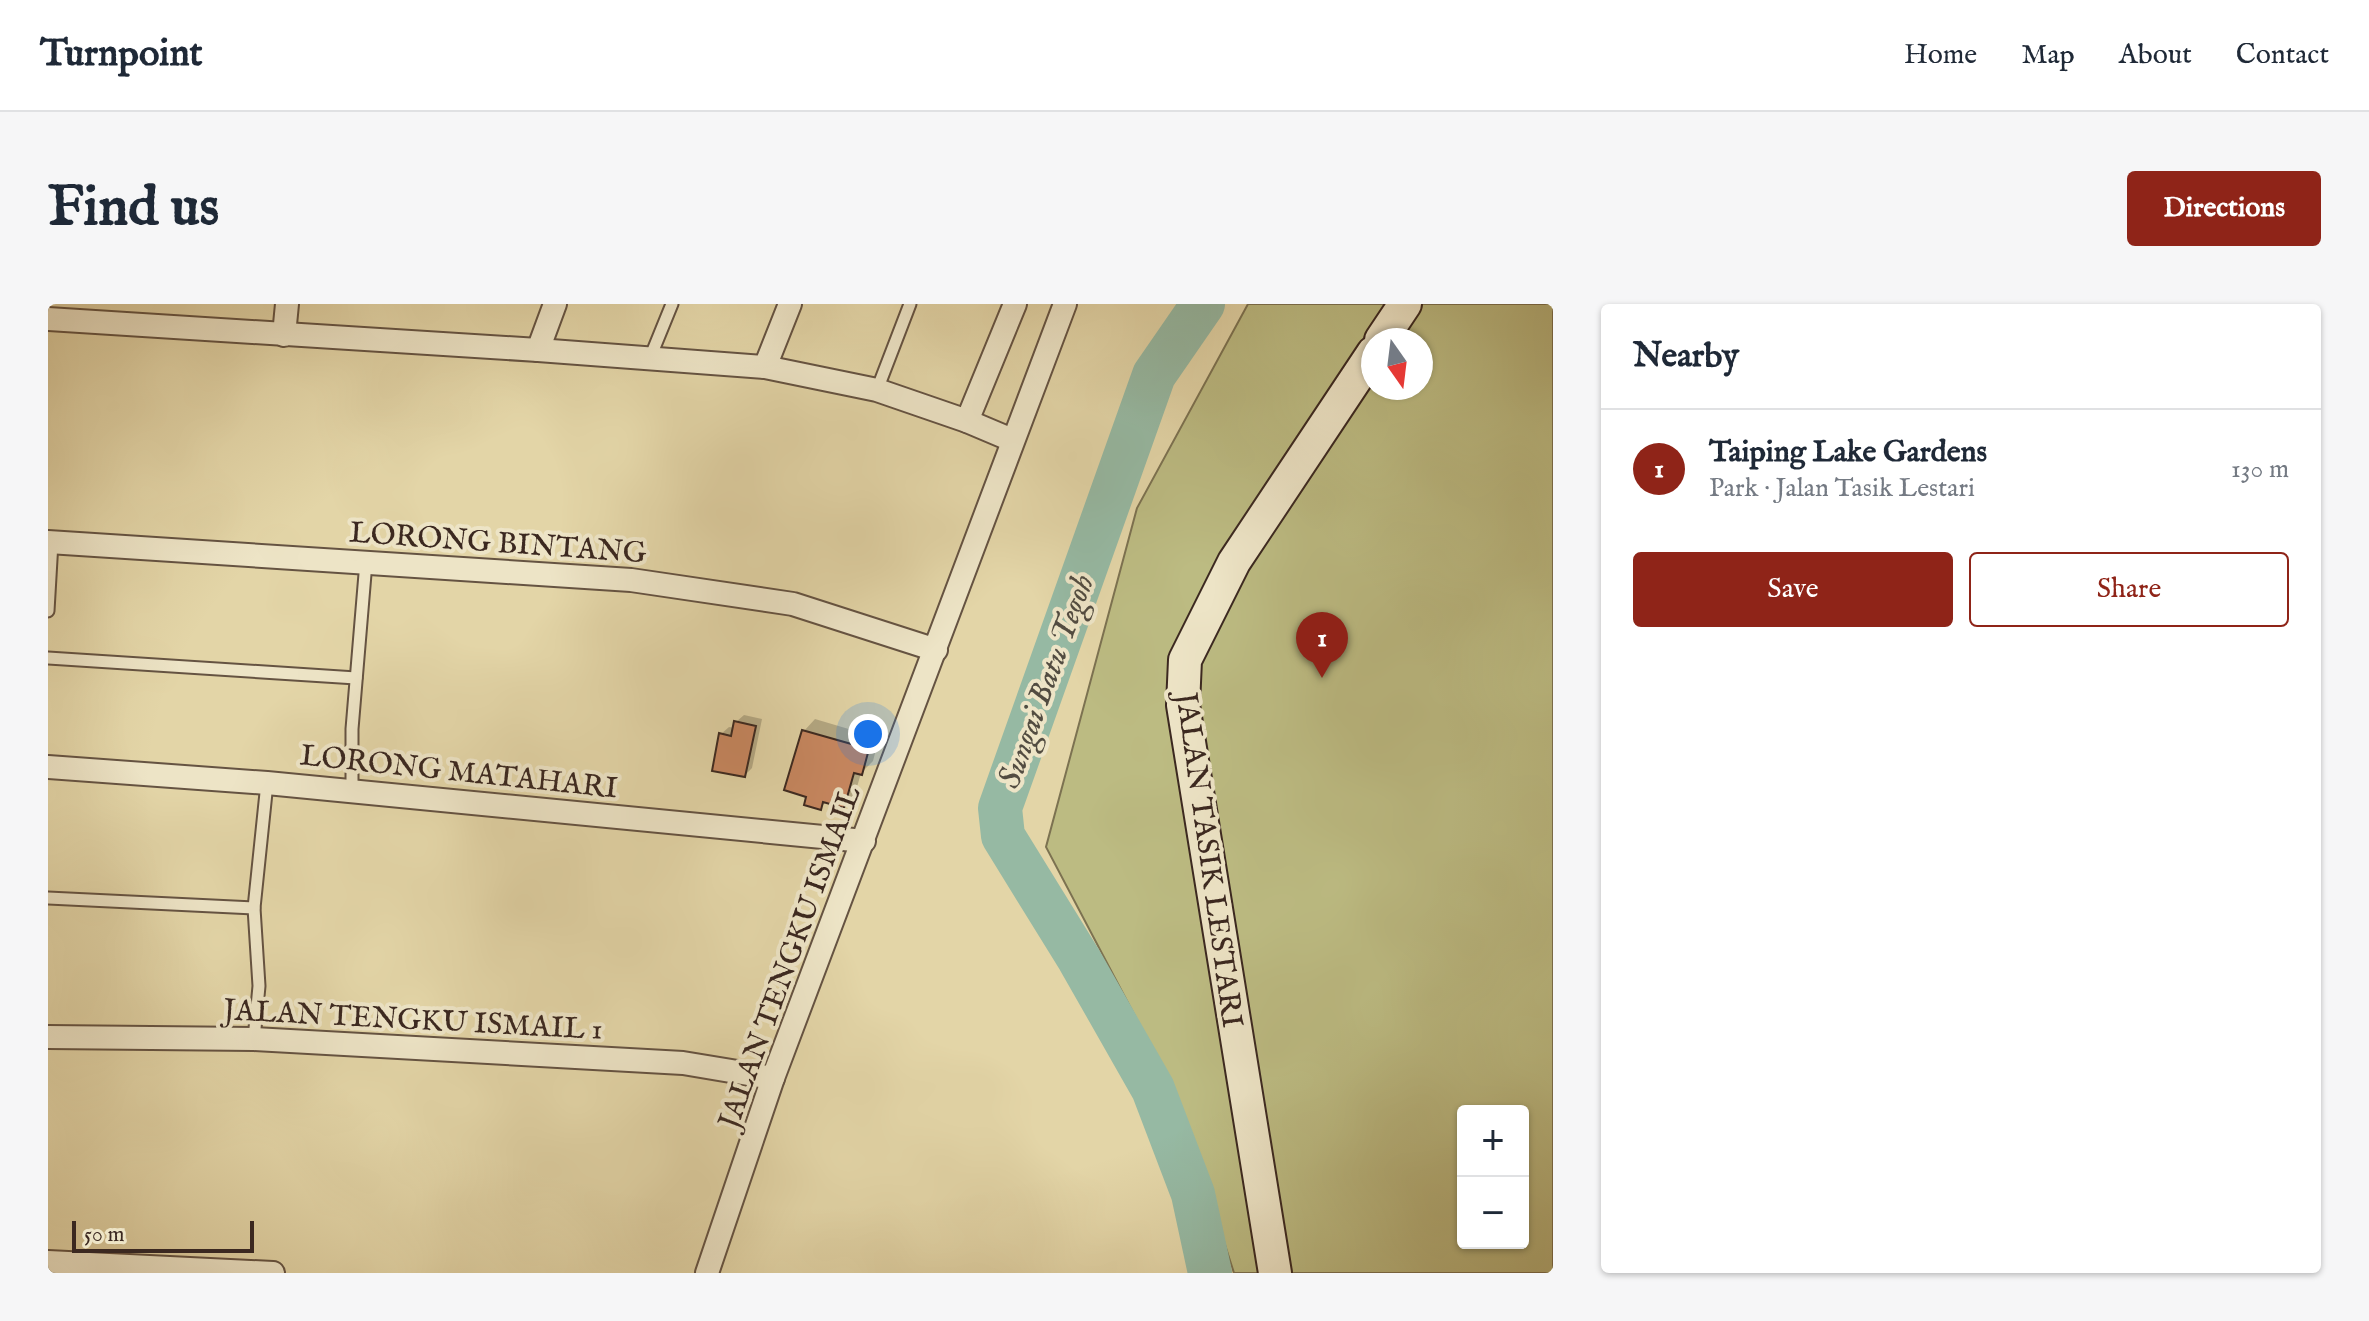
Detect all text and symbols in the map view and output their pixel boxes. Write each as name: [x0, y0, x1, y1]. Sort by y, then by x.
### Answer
text: Turnpoint: [40, 31, 203, 79]
text: Home: [1904, 38, 1977, 73]
text: Map: [2021, 38, 2075, 73]
text: About: [2119, 38, 2192, 73]
text: Contact: [2236, 38, 2329, 73]
button: Directions: [2127, 171, 2321, 246]
text: Find us: [48, 173, 219, 244]
north arrow: [1361, 328, 1433, 400]
text: Nearby: [1633, 335, 1739, 378]
text: Taiping Lake Gardens: [1709, 434, 1987, 472]
text: 1: [1654, 453, 1664, 486]
text: 130 m: [2231, 453, 2289, 486]
text: Park · Jalan Tasik Lestari: [1709, 472, 1975, 505]
street label: LORONG BINTANG: [348, 515, 648, 573]
button: Save: [1633, 552, 1953, 627]
button: Share: [1969, 552, 2289, 627]
water label: Sungai Batu Tegoh: [990, 569, 1105, 794]
pin: 1: [1296, 612, 1348, 678]
street label: JALAN TASIK LESTARI: [1165, 687, 1250, 1030]
your location: [848, 714, 888, 754]
street label: LORONG MATAHARI: [298, 737, 620, 809]
street label: JALAN TENGKU ISMAIL: [710, 781, 871, 1137]
street label: JALAN TENGKU ISMAIL 1: [219, 992, 603, 1050]
map controls: [1457, 1105, 1529, 1249]
button: +: [1457, 1105, 1529, 1177]
button: −: [1457, 1177, 1529, 1249]
scale bar: [72, 1217, 254, 1253]
text: 50 m: [84, 1221, 125, 1249]

